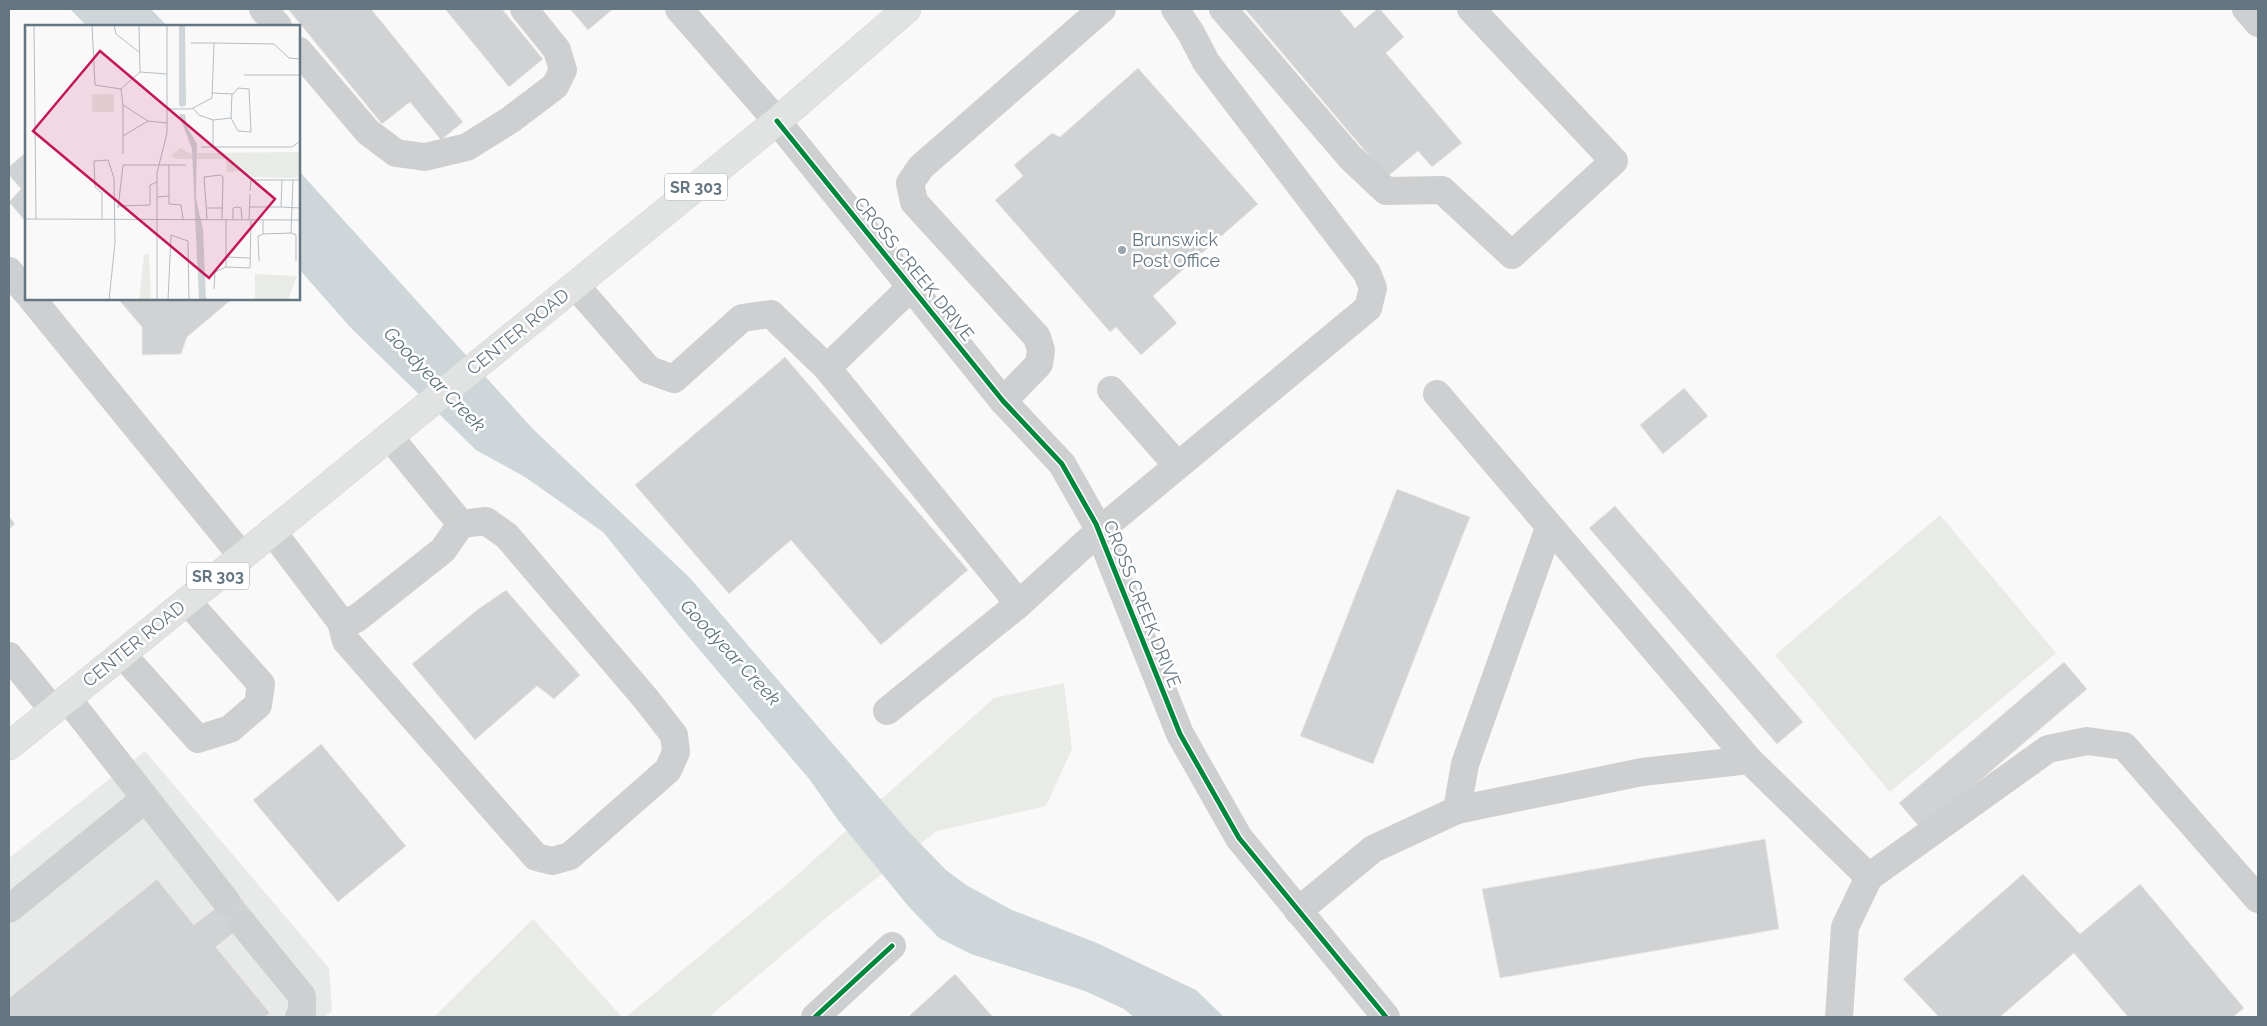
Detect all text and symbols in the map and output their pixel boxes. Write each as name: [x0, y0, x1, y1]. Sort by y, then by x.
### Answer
inset map: [25, 25, 300, 300]
road number: SR 303: [665, 173, 727, 200]
street label: CROSS CREEK DRIVE: [850, 193, 979, 345]
place label: Brunswick Post Office: [1132, 229, 1221, 271]
marker: Brunswick Post Office: [1116, 244, 1128, 256]
street label: CENTER ROAD: [462, 284, 573, 379]
water label: Goodyear Creek: [380, 322, 490, 436]
street label: CROSS CREEK DRIVE: [1099, 517, 1186, 690]
road number: SR 303: [187, 562, 249, 590]
water label: Goodyear Creek: [676, 594, 786, 710]
street label: CENTER ROAD: [78, 596, 189, 691]

